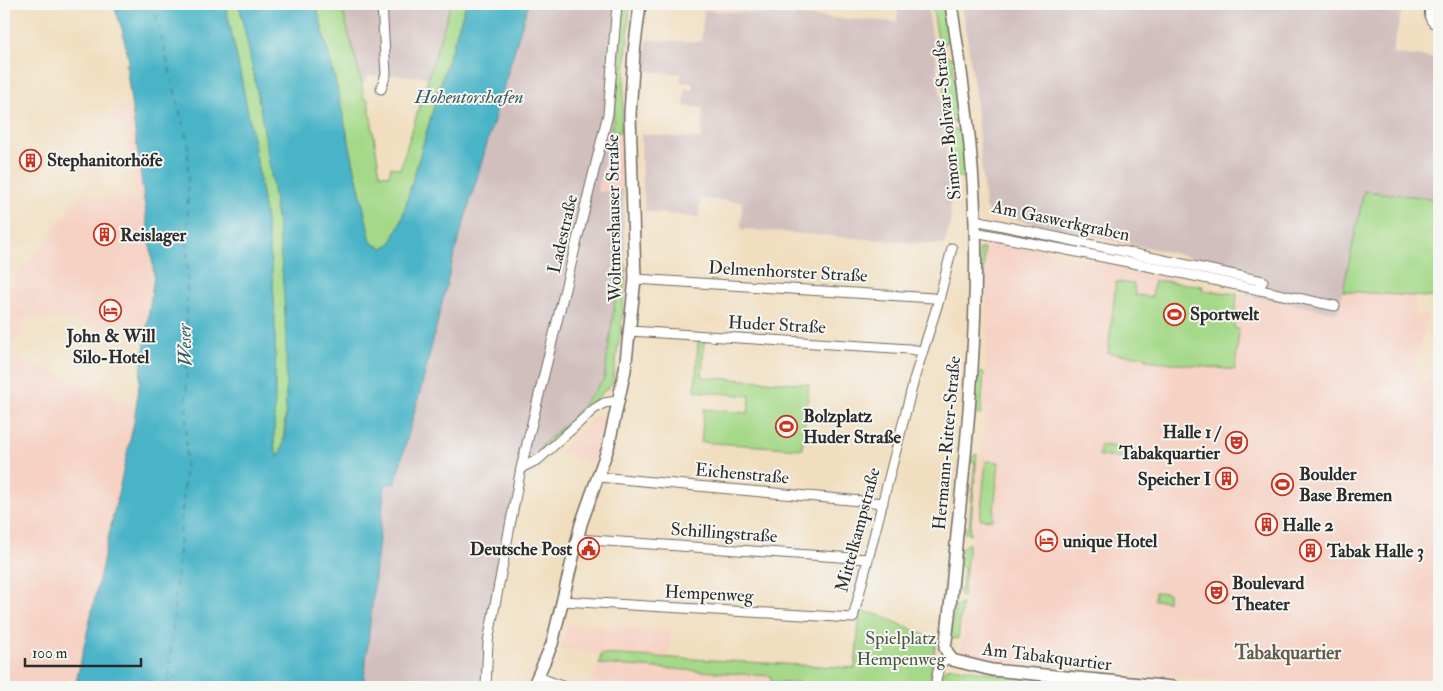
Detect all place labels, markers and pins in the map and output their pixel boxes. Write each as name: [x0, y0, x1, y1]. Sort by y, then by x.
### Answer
building icon: Stephanitorhöfe: [19, 148, 43, 172]
place label: Stephanitorhöfe: [47, 149, 163, 172]
building icon: Reislager: [92, 223, 116, 247]
place label: Reislager: [120, 224, 187, 247]
hotel icon: John & Will Silo-Hotel: [99, 299, 123, 323]
sports icon: Sportwelt: [1162, 302, 1186, 326]
place label: Sportwelt: [1190, 303, 1259, 326]
place label: John & Will Silo-Hotel: [65, 325, 156, 369]
place label: Bolzplatz Huder Straße: [803, 405, 901, 449]
sports icon: Bolzplatz Huder Straße: [775, 414, 799, 438]
place label: Halle 1 / Tabakquartier: [1118, 421, 1222, 465]
theatre icon: Halle 1 / Tabakquartier: [1224, 430, 1248, 454]
place label: Boulder Base Bremen: [1299, 463, 1393, 507]
building icon: Speicher I: [1215, 467, 1239, 491]
place label: Speicher I: [1138, 468, 1211, 491]
sports icon: Boulder Base Bremen: [1271, 472, 1295, 496]
building icon: Halle 2: [1254, 513, 1278, 537]
place label: Halle 2: [1282, 514, 1334, 537]
hotel icon: unique Hotel: [1035, 529, 1059, 553]
place label: unique Hotel: [1062, 530, 1158, 553]
public building icon: Deutsche Post: [576, 537, 600, 561]
place label: Deutsche Post: [470, 538, 572, 561]
building icon: Tabak Halle 3: [1299, 539, 1323, 563]
place label: Tabak Halle 3: [1326, 540, 1424, 563]
place label: Boulevard Theater: [1231, 572, 1305, 616]
theatre icon: Boulevard Theater: [1204, 581, 1228, 605]

